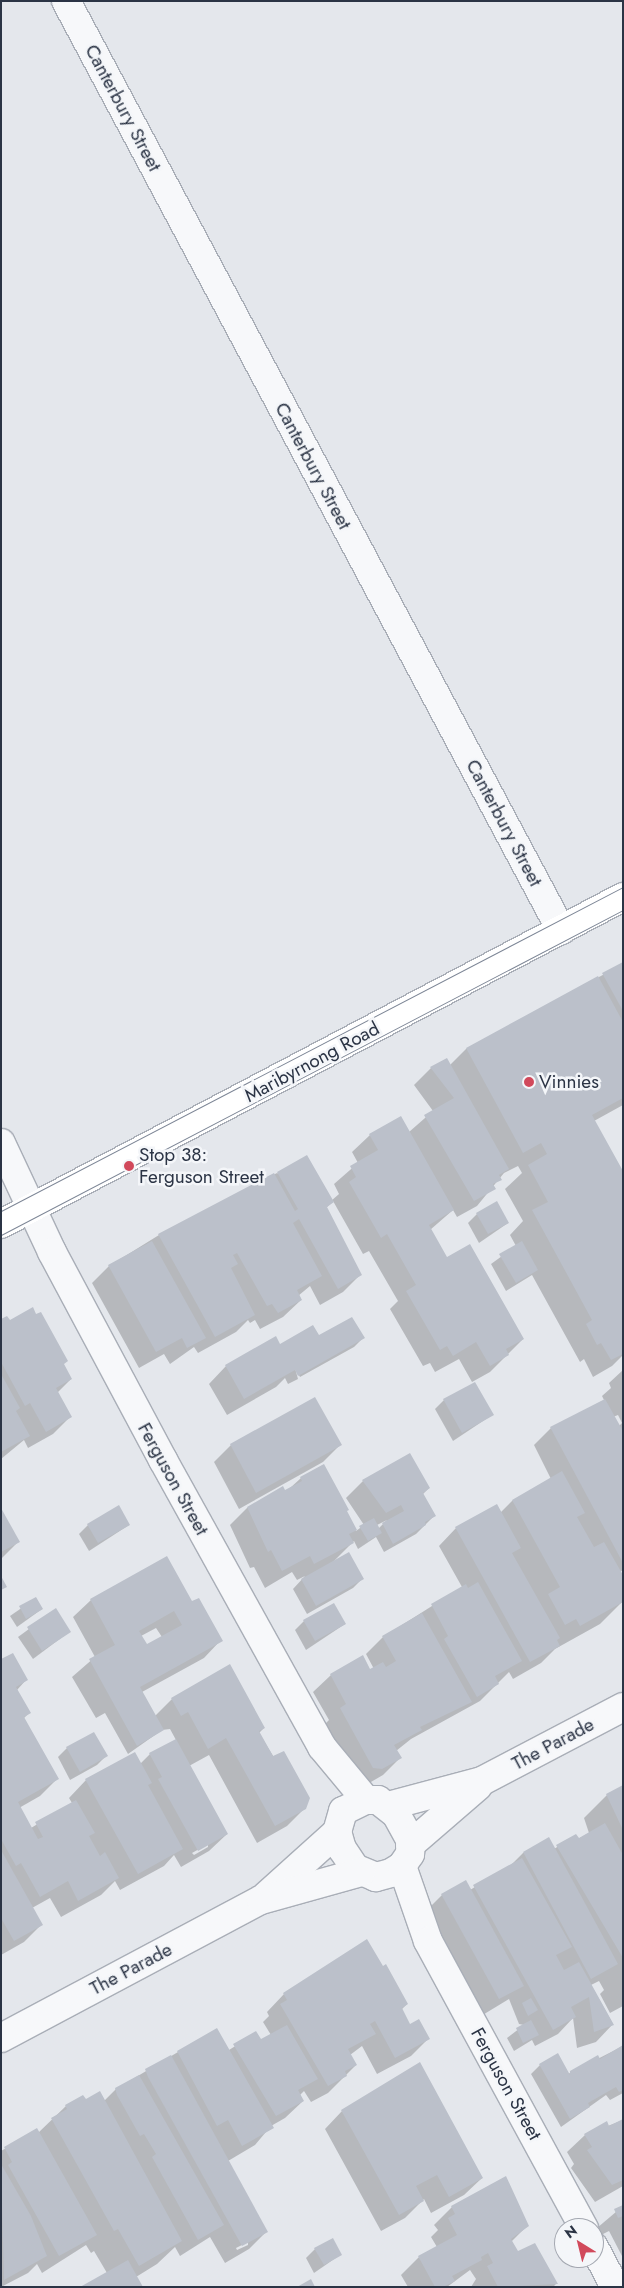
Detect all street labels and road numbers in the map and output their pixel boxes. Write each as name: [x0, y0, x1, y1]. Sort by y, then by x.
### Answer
street label: Canterbury Street: [80, 41, 166, 175]
street label: Canterbury Street: [270, 399, 356, 533]
street label: Canterbury Street: [461, 756, 547, 890]
street label: Maribyrnong Road: [241, 1017, 383, 1107]
street label: Ferguson Street: [133, 1419, 213, 1539]
street label: The Parade: [508, 1713, 598, 1775]
street label: The Parade: [86, 1938, 176, 2000]
street label: Ferguson Street: [466, 2024, 546, 2144]

